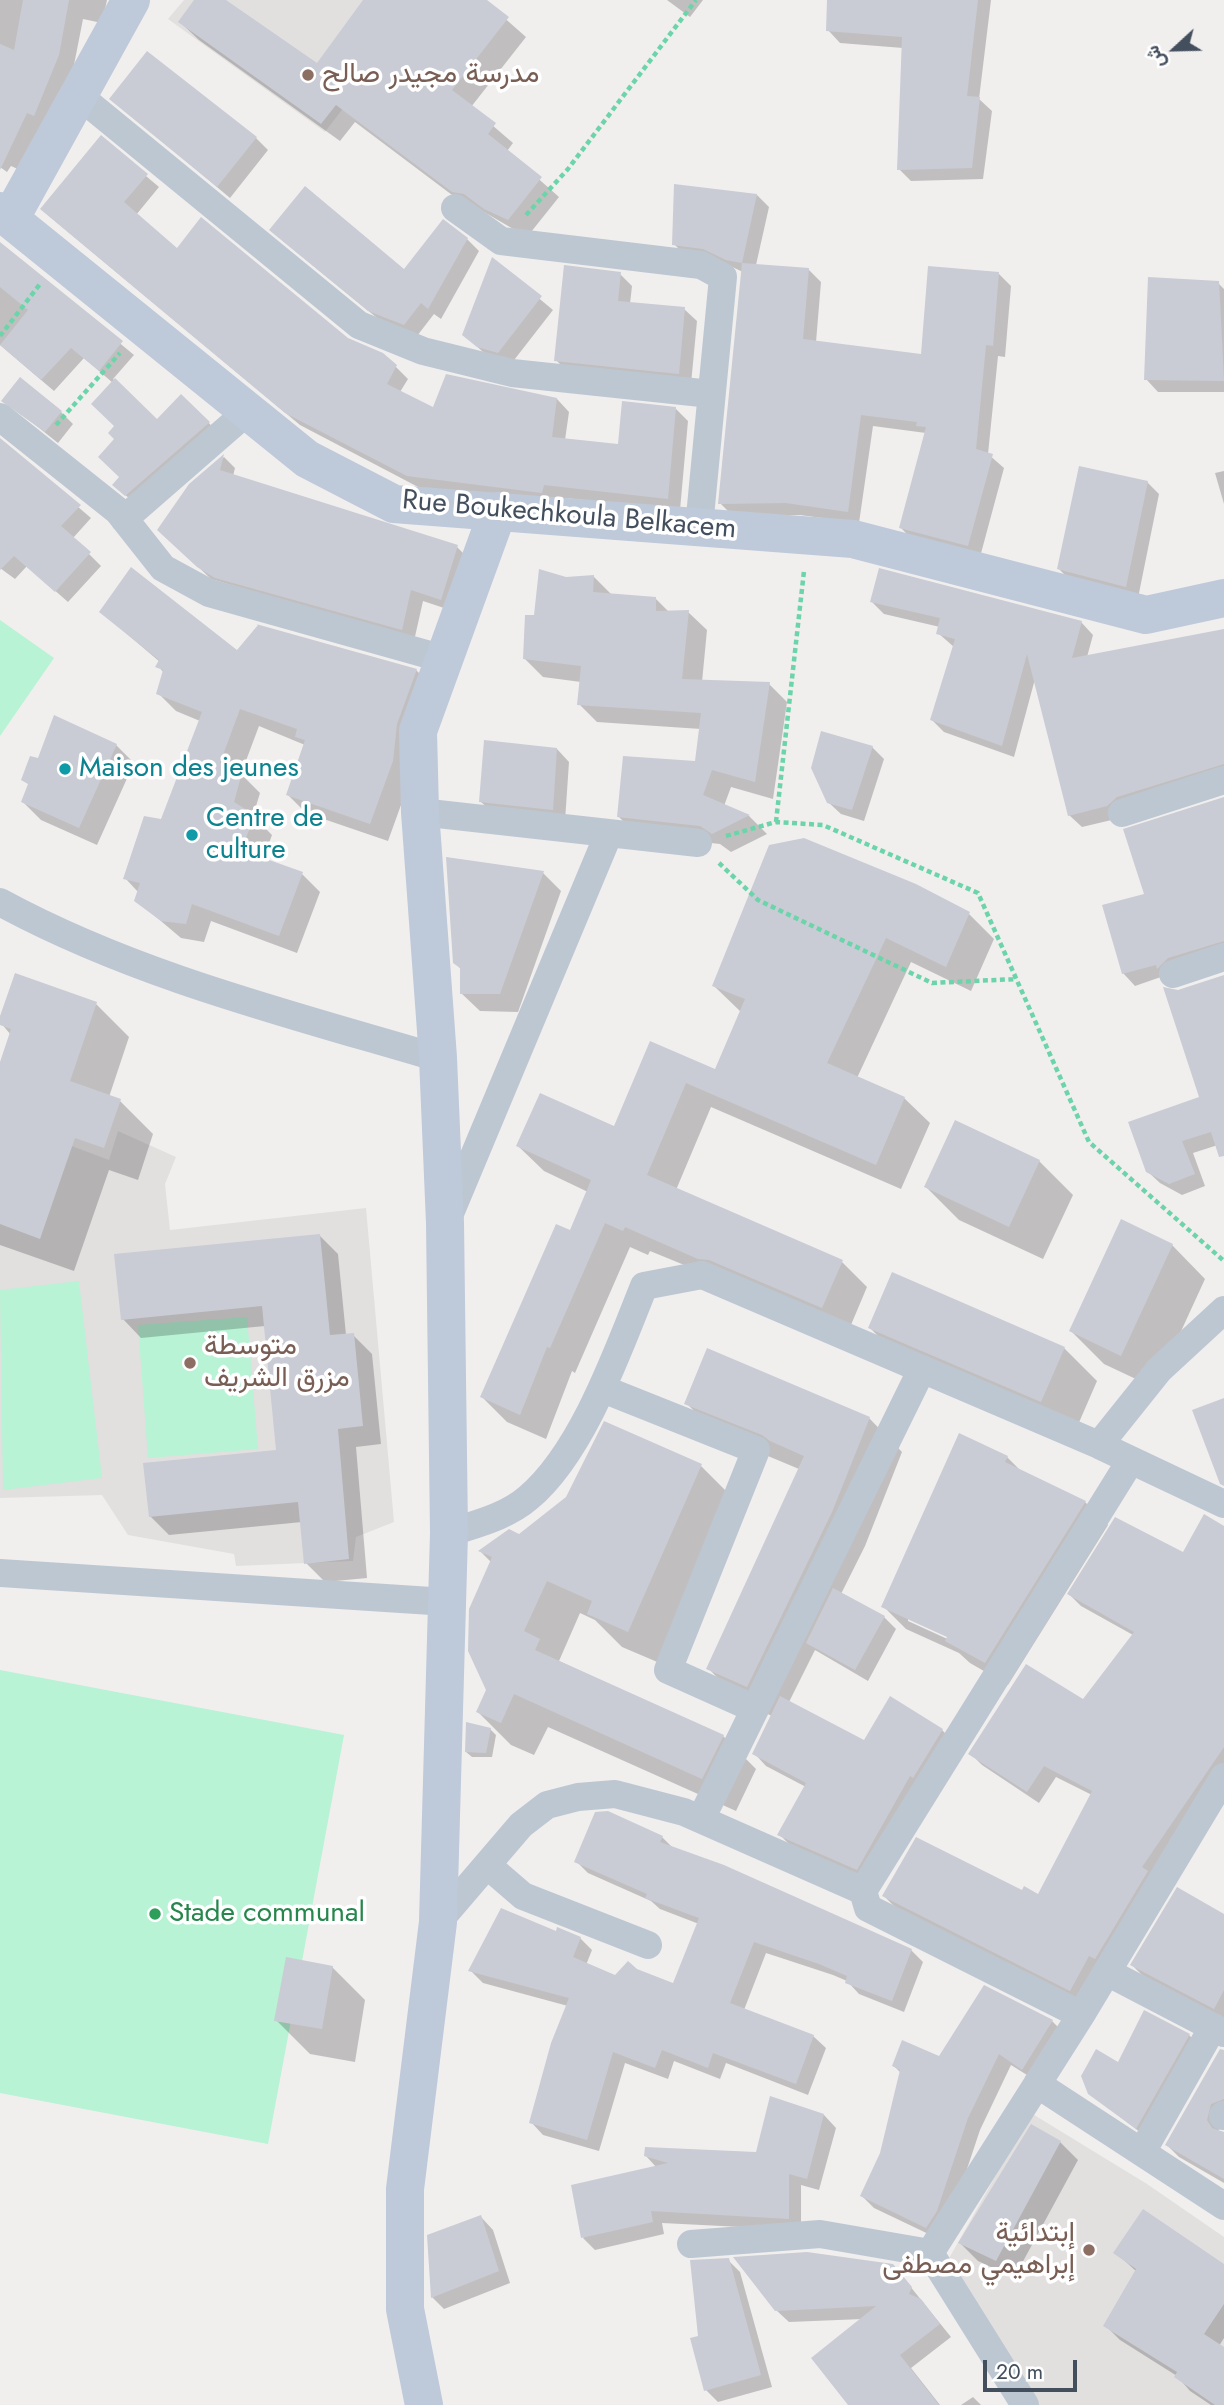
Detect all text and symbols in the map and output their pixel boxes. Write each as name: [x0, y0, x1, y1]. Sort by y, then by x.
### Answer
north arrow: [1140, 14, 1210, 84]
text: ش: [1138, 41, 1172, 73]
place label: مدرسة مجيدر صالح: [322, 58, 539, 92]
marker: مدرسة مجيدر صالح: [300, 67, 316, 83]
street label: Rue Boukechkoula Belkacem: [401, 485, 737, 547]
place label: Maison des jeunes: [79, 752, 299, 786]
marker: Maison des jeunes: [57, 761, 73, 777]
place label: Centre de culture: [206, 802, 323, 868]
marker: Centre de culture: [184, 827, 200, 843]
place label: متوسطة مزرق الشريف: [204, 1330, 350, 1396]
marker: متوسطة مزرق الشريف: [182, 1355, 198, 1371]
place label: Stade communal: [169, 1897, 365, 1931]
marker: Stade communal: [147, 1906, 163, 1922]
place label: إبتدائية إبراهيمي مصطفى: [882, 2217, 1075, 2283]
marker: إبتدائية إبراهيمي مصطفى: [1081, 2242, 1097, 2258]
scale bar: [986, 2346, 1080, 2390]
text: 20 m: [996, 2357, 1043, 2387]

